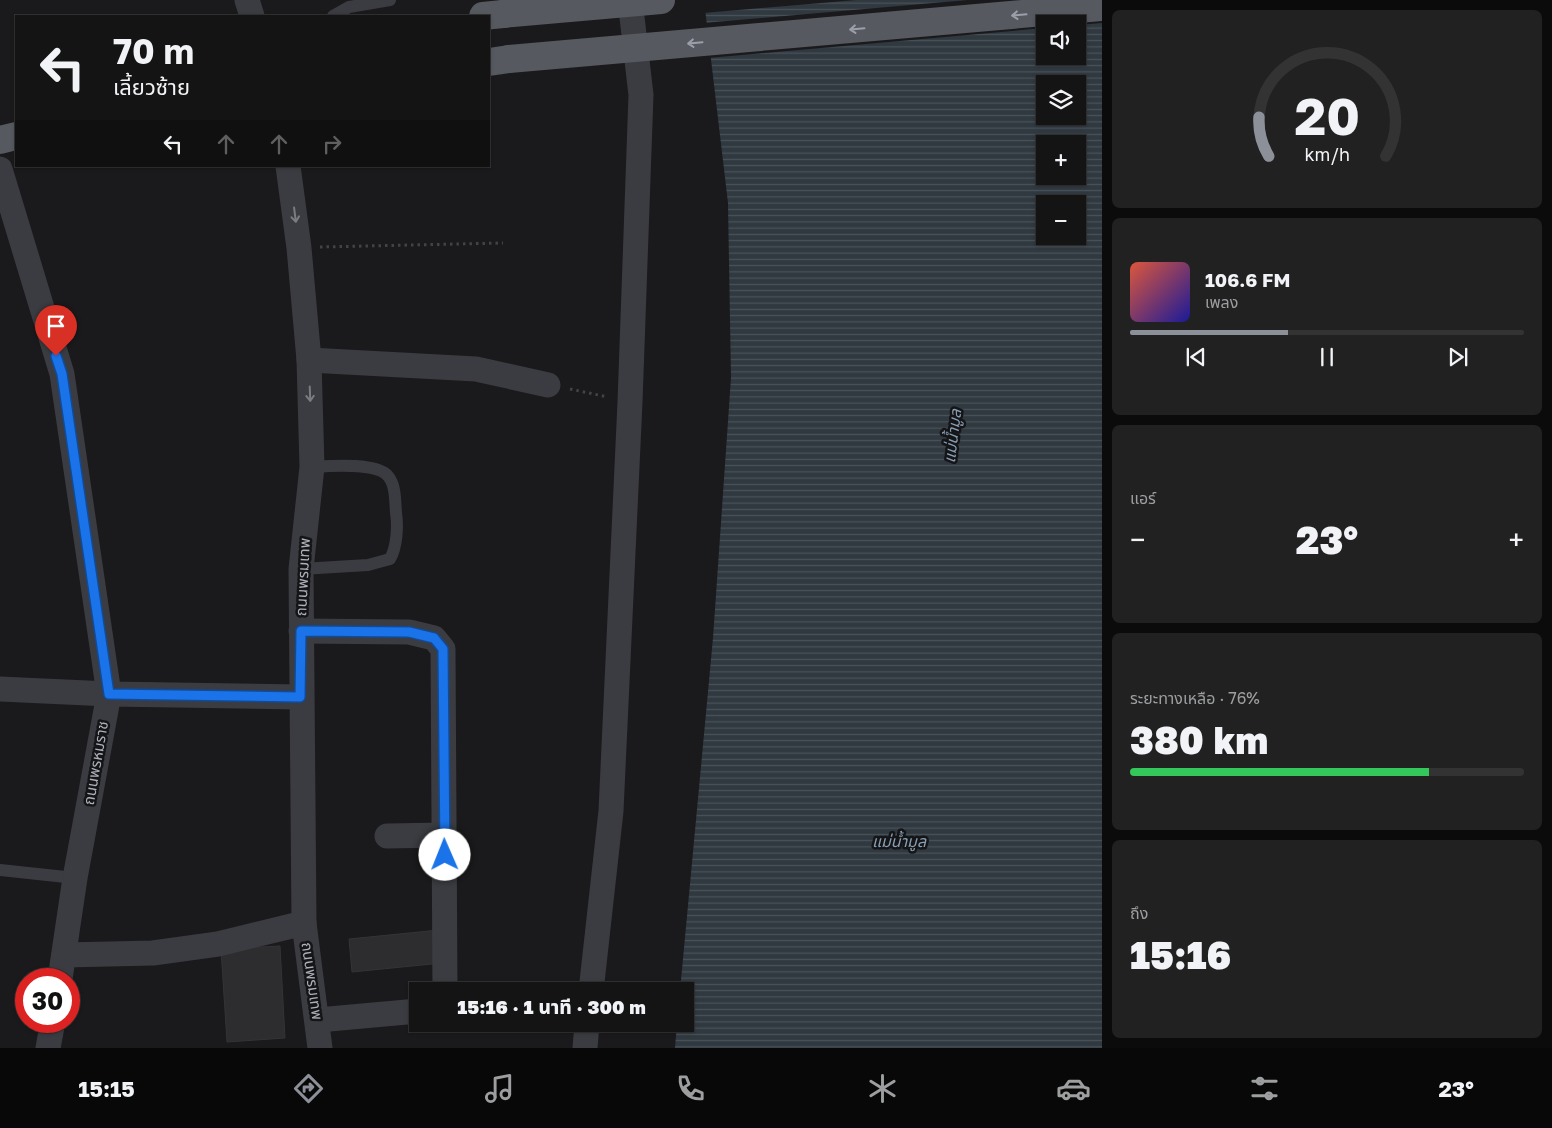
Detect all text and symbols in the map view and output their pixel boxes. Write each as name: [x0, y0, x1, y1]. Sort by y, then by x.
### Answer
one-way arrow: [1011, 10, 1027, 19]
map controls: [1036, 15, 1086, 245]
button: sound: [1036, 15, 1086, 65]
one-way arrow: [849, 24, 865, 33]
text: 70 m: [113, 30, 194, 72]
icon: left: [30, 35, 95, 100]
one-way arrow: [687, 38, 703, 47]
text: เลี้ยวซ้าย: [113, 73, 190, 100]
button: layers: [1036, 75, 1086, 125]
text: 20: [1294, 84, 1360, 146]
icon: left: [159, 130, 187, 158]
icon: ahead: [212, 130, 240, 158]
icon: ahead: [265, 130, 293, 158]
icon: right: [318, 130, 346, 158]
button: +: [1036, 135, 1086, 185]
text: km/h: [1304, 143, 1350, 165]
button: −: [1036, 195, 1086, 245]
one-way arrow: [290, 206, 300, 222]
text: 106.6 FM: [1205, 268, 1290, 291]
text: เพลง: [1205, 292, 1238, 312]
pin: [35, 305, 77, 356]
icon: arrive: [42, 312, 70, 340]
icon: previous: [1182, 343, 1210, 371]
icon: pause: [1313, 343, 1341, 371]
icon: next: [1444, 343, 1472, 371]
one-way arrow: [305, 386, 315, 402]
water label: แม่น้ำมูล: [938, 407, 966, 464]
text: แอร์: [1130, 488, 1156, 508]
text: 23°: [1296, 517, 1358, 562]
text: −: [1130, 523, 1145, 556]
text: +: [1509, 523, 1524, 556]
street label: ถนนพรมเทพ: [291, 537, 313, 617]
text: ระยะทางเหลือ · 76%: [1130, 688, 1260, 708]
text: 380 km: [1130, 717, 1268, 762]
street label: ถนนพรหมราช: [79, 719, 111, 806]
position arrow: [418, 828, 470, 880]
water label: แม่น้ำมูล: [872, 830, 927, 852]
text: ถึง: [1130, 903, 1148, 923]
text: 15:16: [1130, 932, 1231, 977]
street label: ถนนพรมเทพ: [299, 941, 327, 1021]
speed limit sign: 30: [15, 968, 80, 1033]
text: 15:16 · 1 นาที · 300 m: [457, 995, 646, 1018]
icon: directions: [291, 1071, 326, 1106]
icon: music: [482, 1071, 517, 1106]
icon: phone: [673, 1071, 708, 1106]
icon: climate: [865, 1071, 900, 1106]
icon: car: [1056, 1071, 1091, 1106]
icon: filters: [1247, 1071, 1282, 1106]
text: 15:15: [78, 1075, 135, 1102]
text: 23°: [1438, 1075, 1474, 1102]

